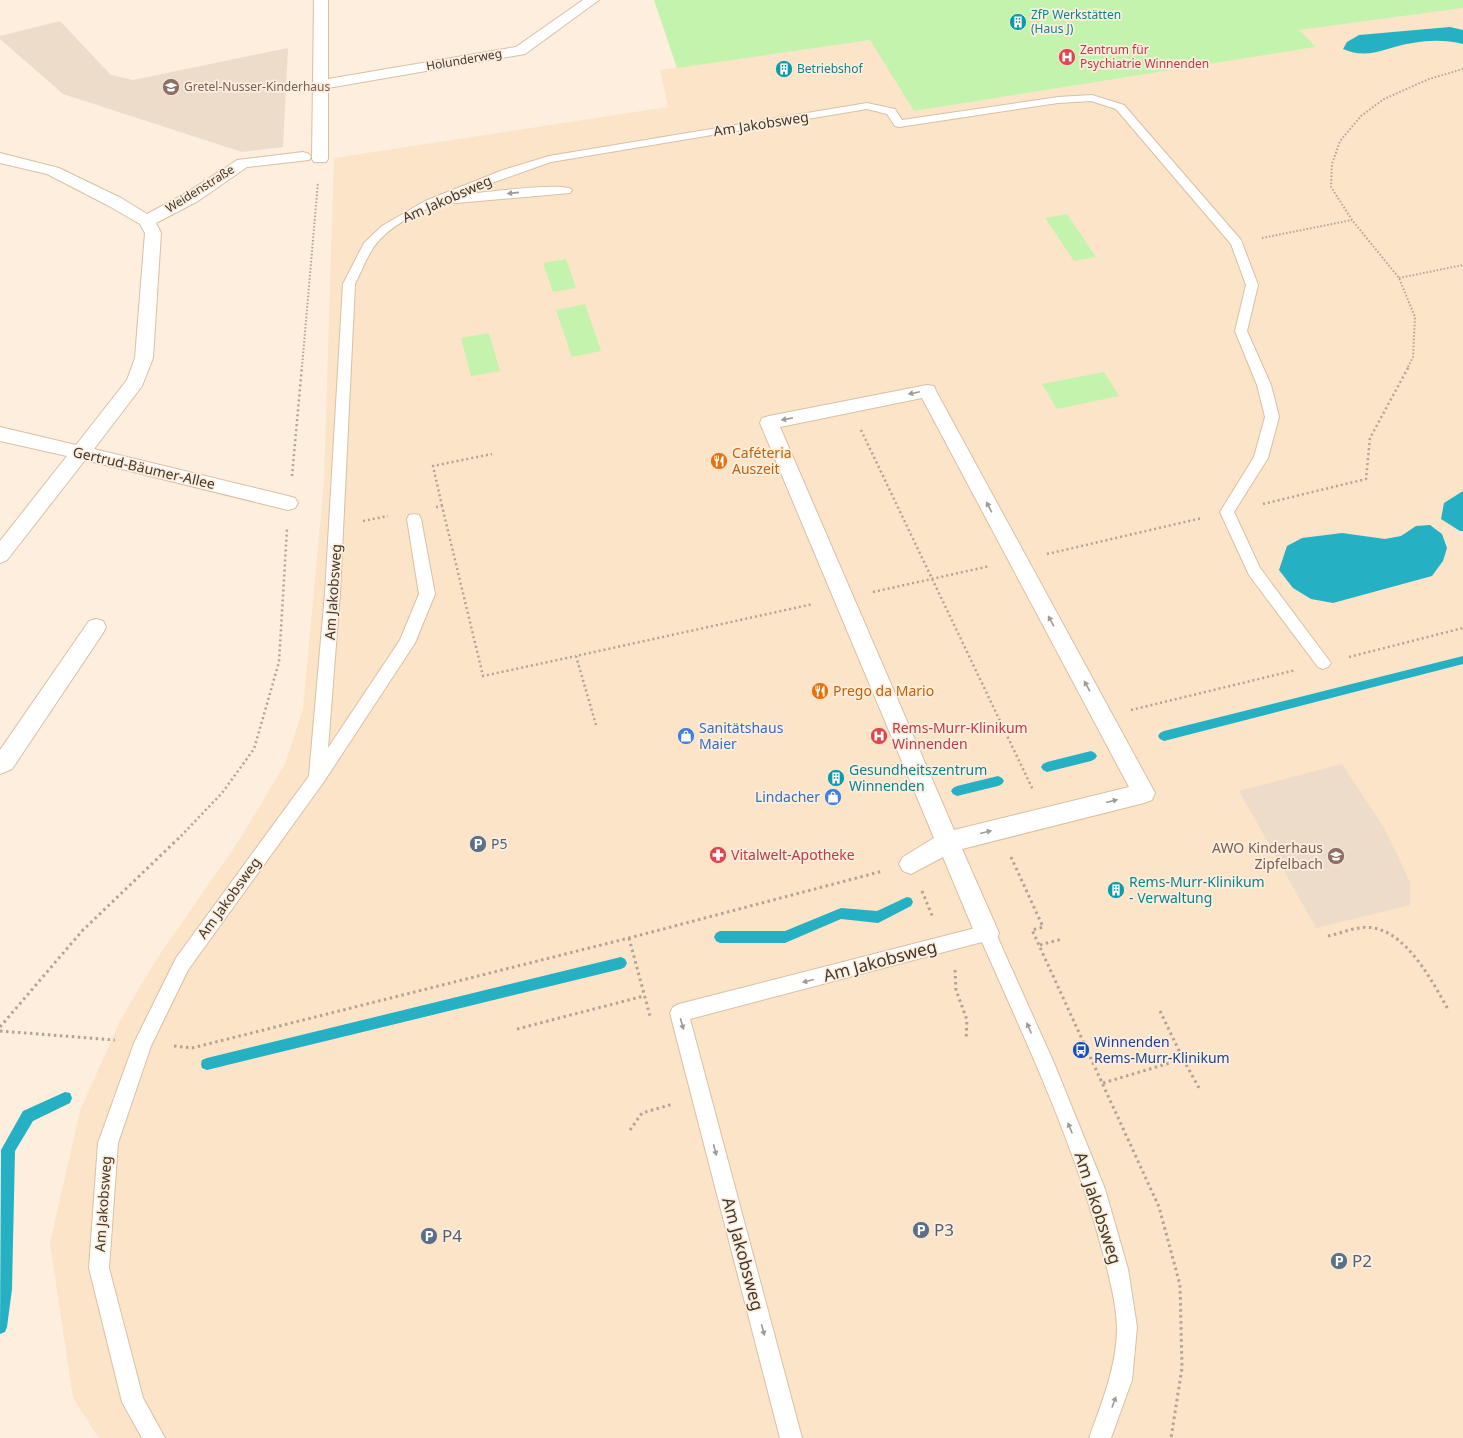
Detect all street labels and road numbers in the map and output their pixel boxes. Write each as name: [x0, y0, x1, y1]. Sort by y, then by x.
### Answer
street label: Holunderweg: [425, 44, 503, 75]
street label: Am Jakobsweg: [712, 107, 810, 140]
street label: Weidenstraße: [162, 161, 238, 217]
street label: Am Jakobsweg: [399, 170, 495, 227]
street label: Gertrud-Bäumer-Allee: [71, 442, 217, 493]
street label: Am Jakobsweg: [320, 543, 345, 641]
street label: Am Jakobsweg: [193, 853, 265, 942]
street label: Am Jakobsweg: [821, 934, 939, 987]
street label: Am Jakobsweg: [1070, 1149, 1127, 1267]
street label: Am Jakobsweg: [90, 1155, 115, 1253]
street label: Am Jakobsweg: [717, 1195, 770, 1313]

